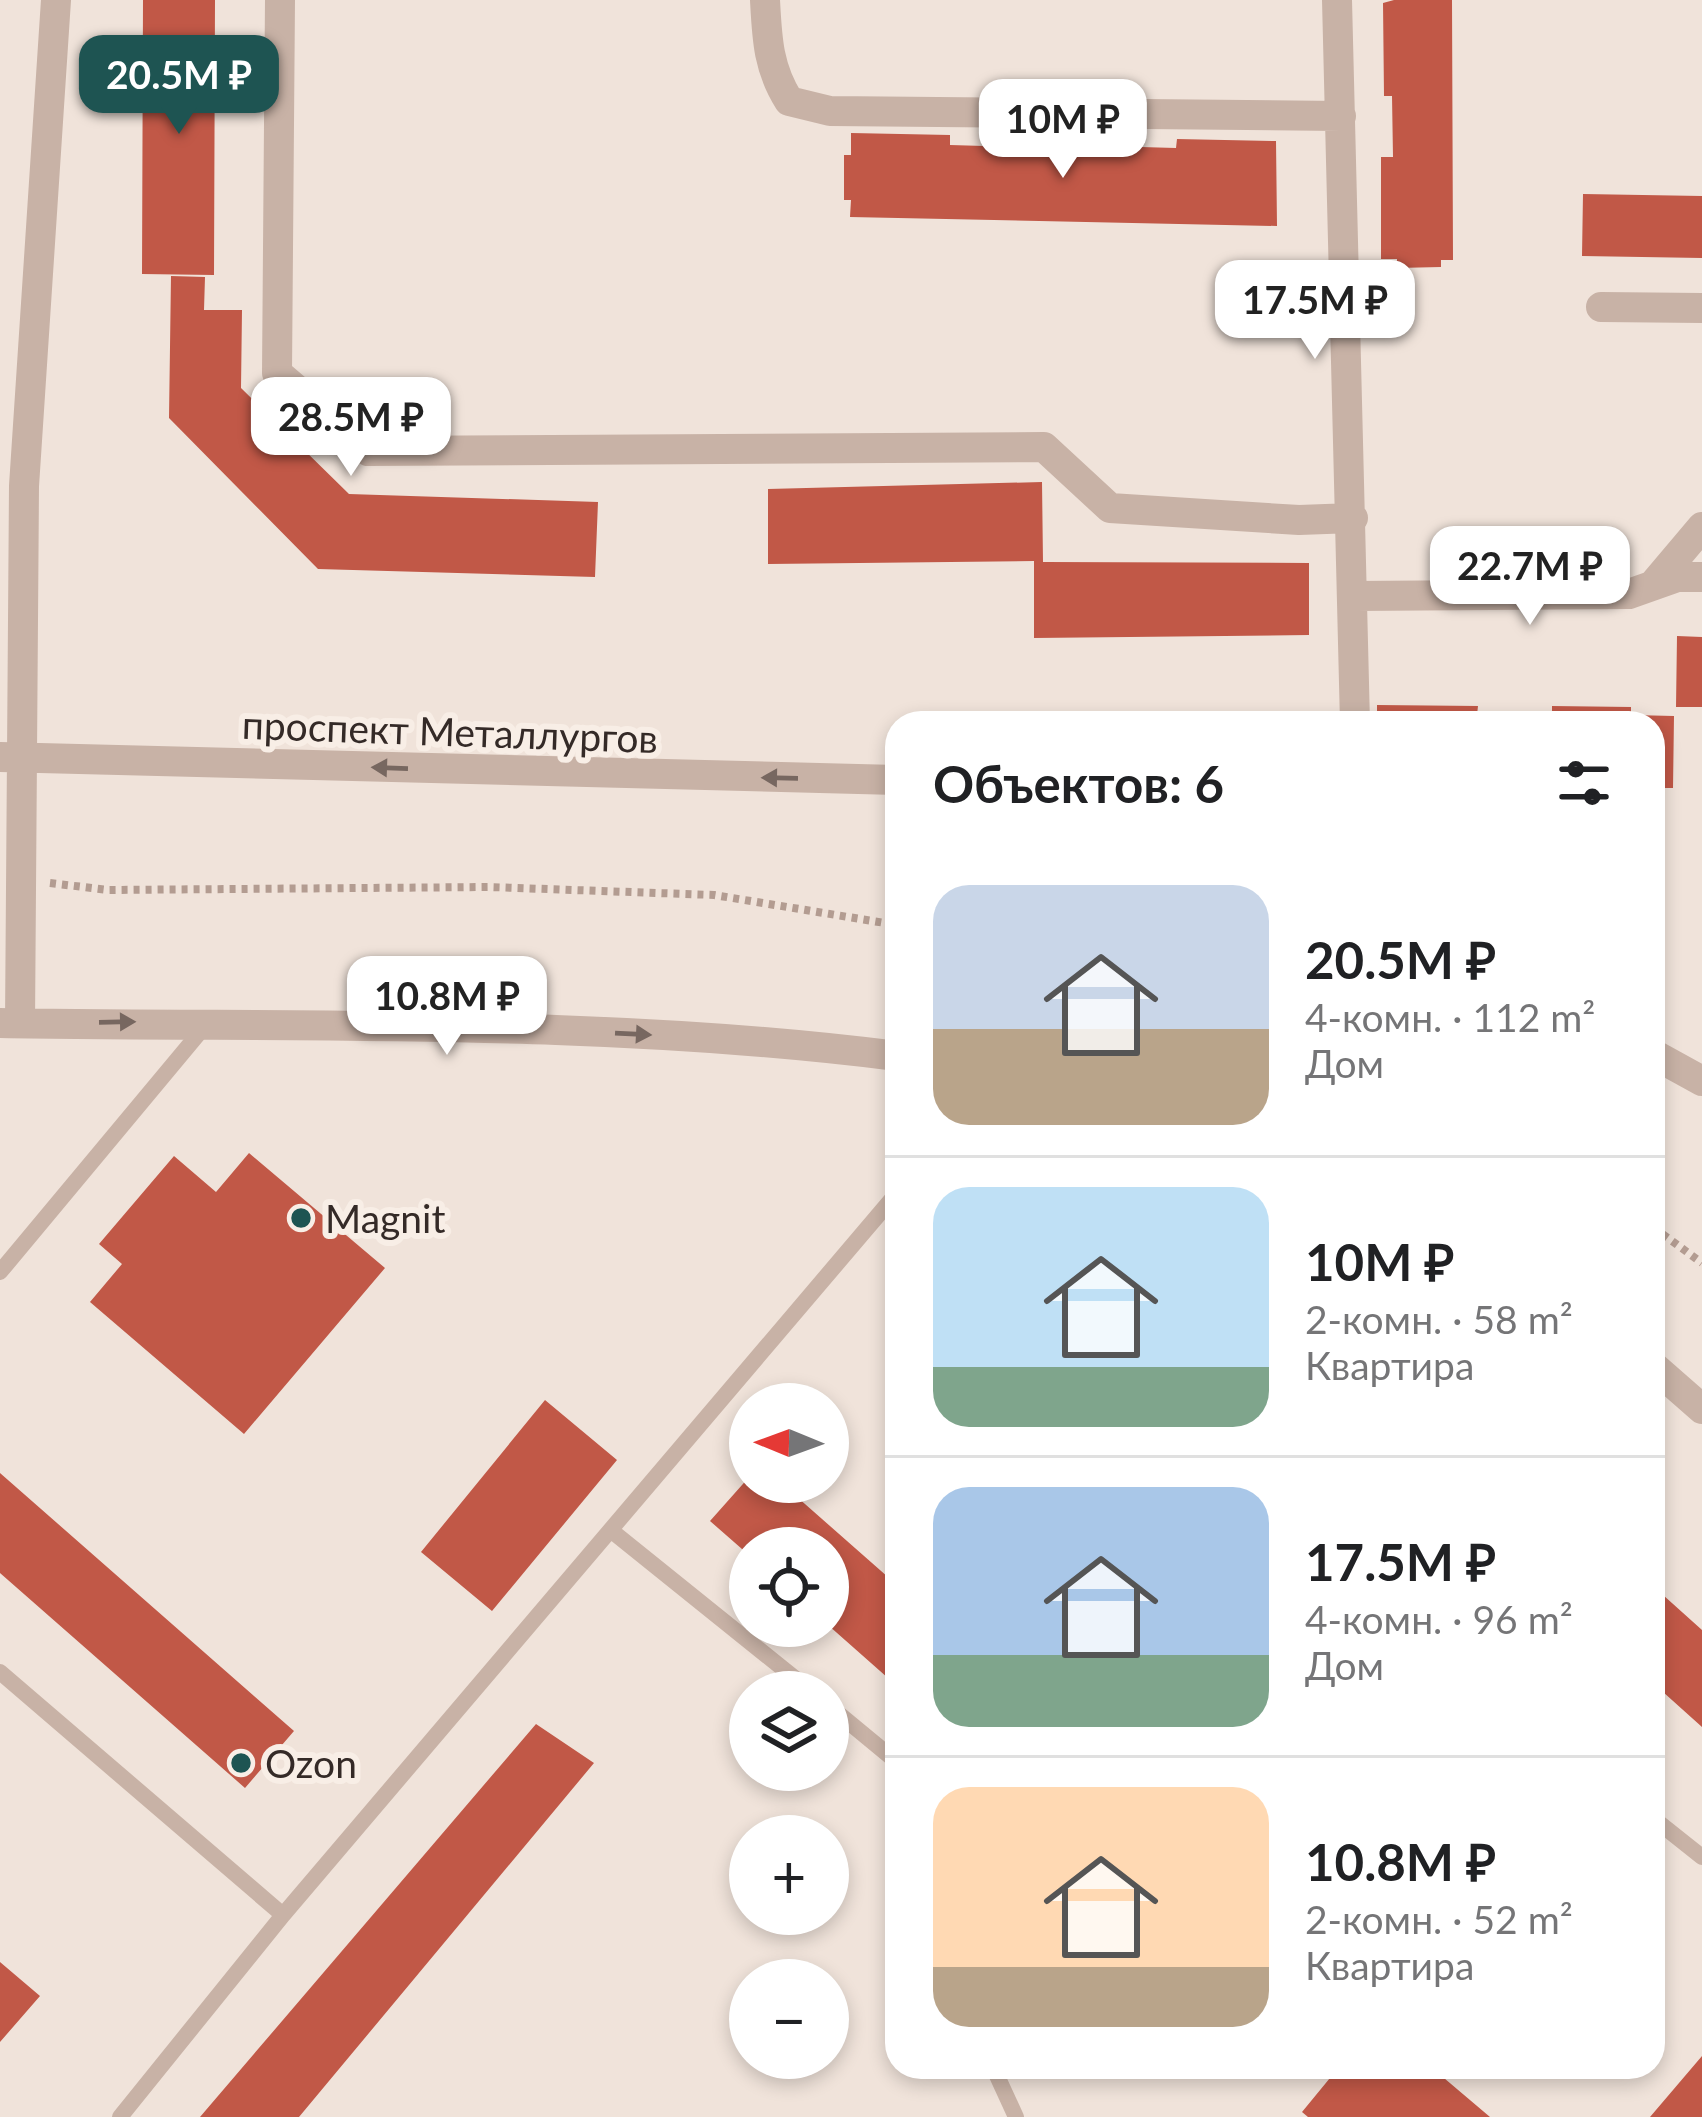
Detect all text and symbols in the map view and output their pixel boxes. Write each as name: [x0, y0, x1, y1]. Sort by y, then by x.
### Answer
pin: 20.5M ₽: [68, 35, 290, 137]
text: 20.5M ₽: [106, 51, 252, 97]
pin: 10M ₽: [979, 79, 1147, 181]
text: 10M ₽: [1006, 95, 1120, 141]
pin: 17.5M ₽: [1204, 260, 1426, 362]
text: 17.5M ₽: [1242, 276, 1388, 322]
pin: 28.5M ₽: [240, 377, 462, 479]
text: 28.5M ₽: [278, 393, 424, 439]
pin: 22.7M ₽: [1419, 526, 1641, 628]
text: 22.7M ₽: [1457, 542, 1603, 588]
street label: проспект Металлургов: [241, 701, 659, 761]
icon: filters: [1551, 750, 1617, 816]
text: Объектов: 6: [933, 753, 1224, 814]
one-way arrow: [370, 758, 408, 777]
one-way arrow: [760, 768, 798, 787]
text: 20.5M ₽: [1305, 929, 1496, 990]
icon: home: [1029, 933, 1173, 1077]
pin: 10.8M ₽: [336, 956, 558, 1058]
text: 10.8M ₽: [374, 972, 520, 1018]
text: 4-комн. · 112 m²: [1305, 994, 1595, 1040]
one-way arrow: [99, 1012, 137, 1031]
one-way arrow: [615, 1025, 653, 1044]
text: Дом: [1305, 1040, 1384, 1086]
place label: Magnit: [325, 1195, 445, 1241]
marker: Magnit: [288, 1205, 314, 1231]
text: 10M ₽: [1305, 1231, 1454, 1292]
icon: home: [1029, 1235, 1173, 1379]
text: 2-комн. · 58 m²: [1305, 1296, 1573, 1342]
text: Квартира: [1305, 1342, 1474, 1388]
north arrow: [729, 1383, 849, 1503]
map controls: [729, 1383, 849, 2079]
button: locate: [729, 1527, 849, 1647]
text: 17.5M ₽: [1305, 1531, 1496, 1592]
icon: home: [1029, 1535, 1173, 1679]
text: 4-комн. · 96 m²: [1305, 1596, 1573, 1642]
text: Дом: [1305, 1642, 1384, 1688]
button: layers: [729, 1671, 849, 1791]
place label: Ozon: [265, 1740, 357, 1786]
marker: Ozon: [228, 1750, 254, 1776]
button: +: [729, 1815, 849, 1935]
text: 10.8M ₽: [1305, 1831, 1496, 1892]
icon: home: [1029, 1835, 1173, 1979]
text: 2-комн. · 52 m²: [1305, 1896, 1573, 1942]
text: Квартира: [1305, 1942, 1474, 1988]
button: −: [729, 1959, 849, 2079]

